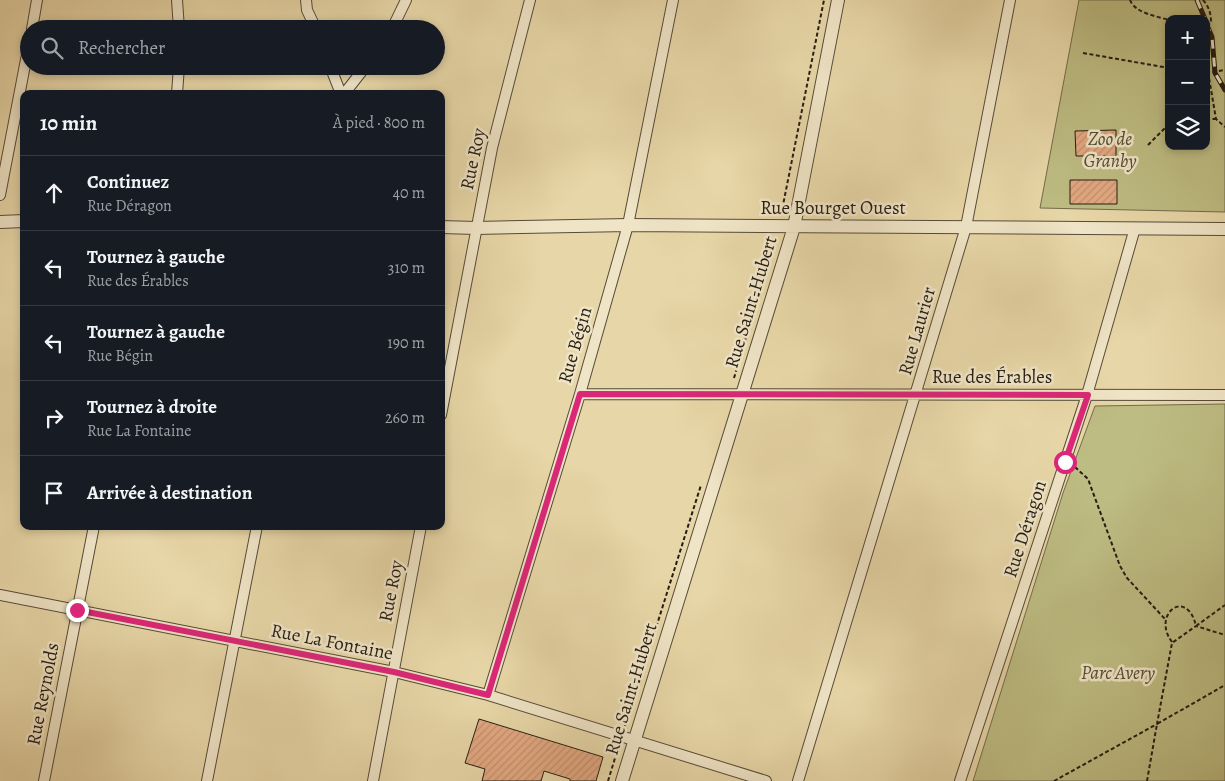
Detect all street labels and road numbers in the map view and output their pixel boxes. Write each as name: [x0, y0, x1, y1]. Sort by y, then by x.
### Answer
street label: Rue Roy: [454, 125, 492, 192]
street label: Rue Bourget Ouest: [760, 195, 906, 221]
street label: Rue Saint-Hubert: [719, 233, 783, 371]
street label: Rue Laurier: [892, 284, 942, 378]
street label: Rue Bégin: [552, 304, 598, 386]
street label: Rue des Érables: [932, 364, 1052, 390]
street label: Rue Déragon: [997, 477, 1053, 581]
street label: Rue Roy: [372, 557, 410, 624]
street label: Rue La Fontaine: [269, 617, 395, 667]
street label: Rue Saint-Hubert: [599, 620, 663, 758]
street label: Rue Reynolds: [20, 640, 66, 748]

